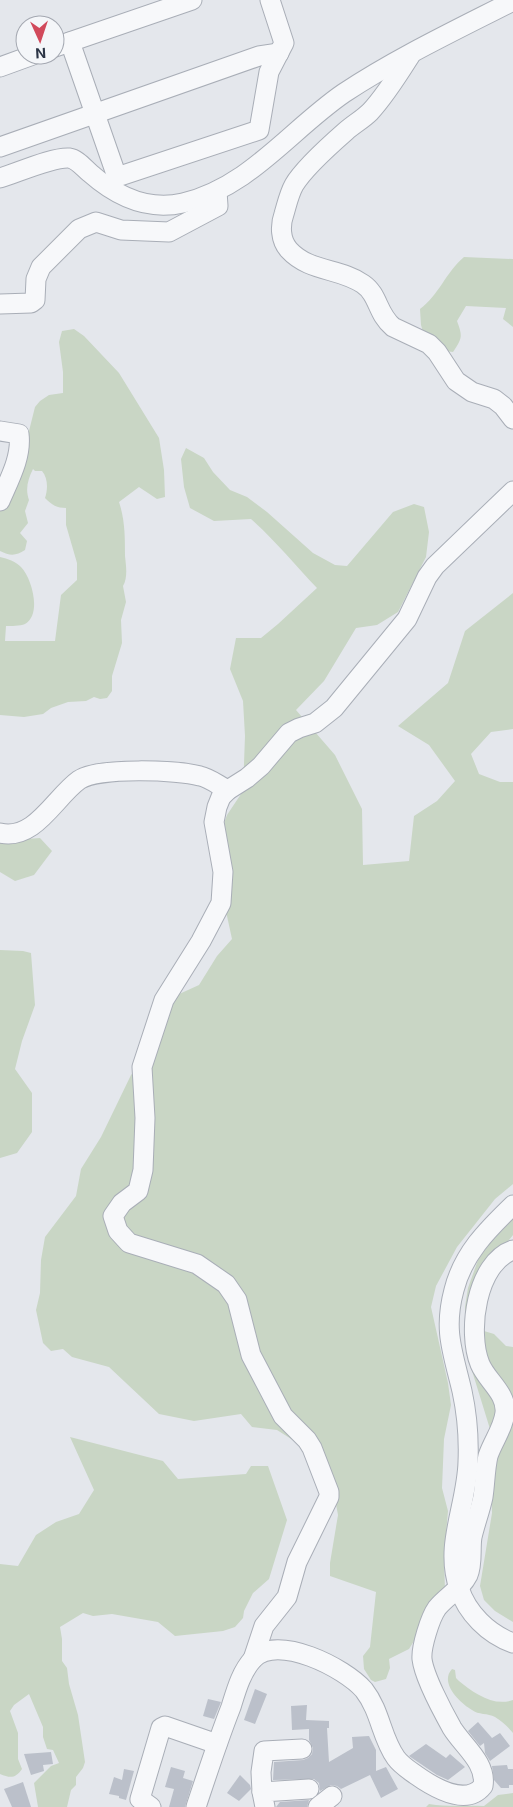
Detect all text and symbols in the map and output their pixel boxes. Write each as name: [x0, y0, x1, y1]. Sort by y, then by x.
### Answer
north arrow: [15, 15, 65, 65]
text: N: [35, 45, 46, 62]

